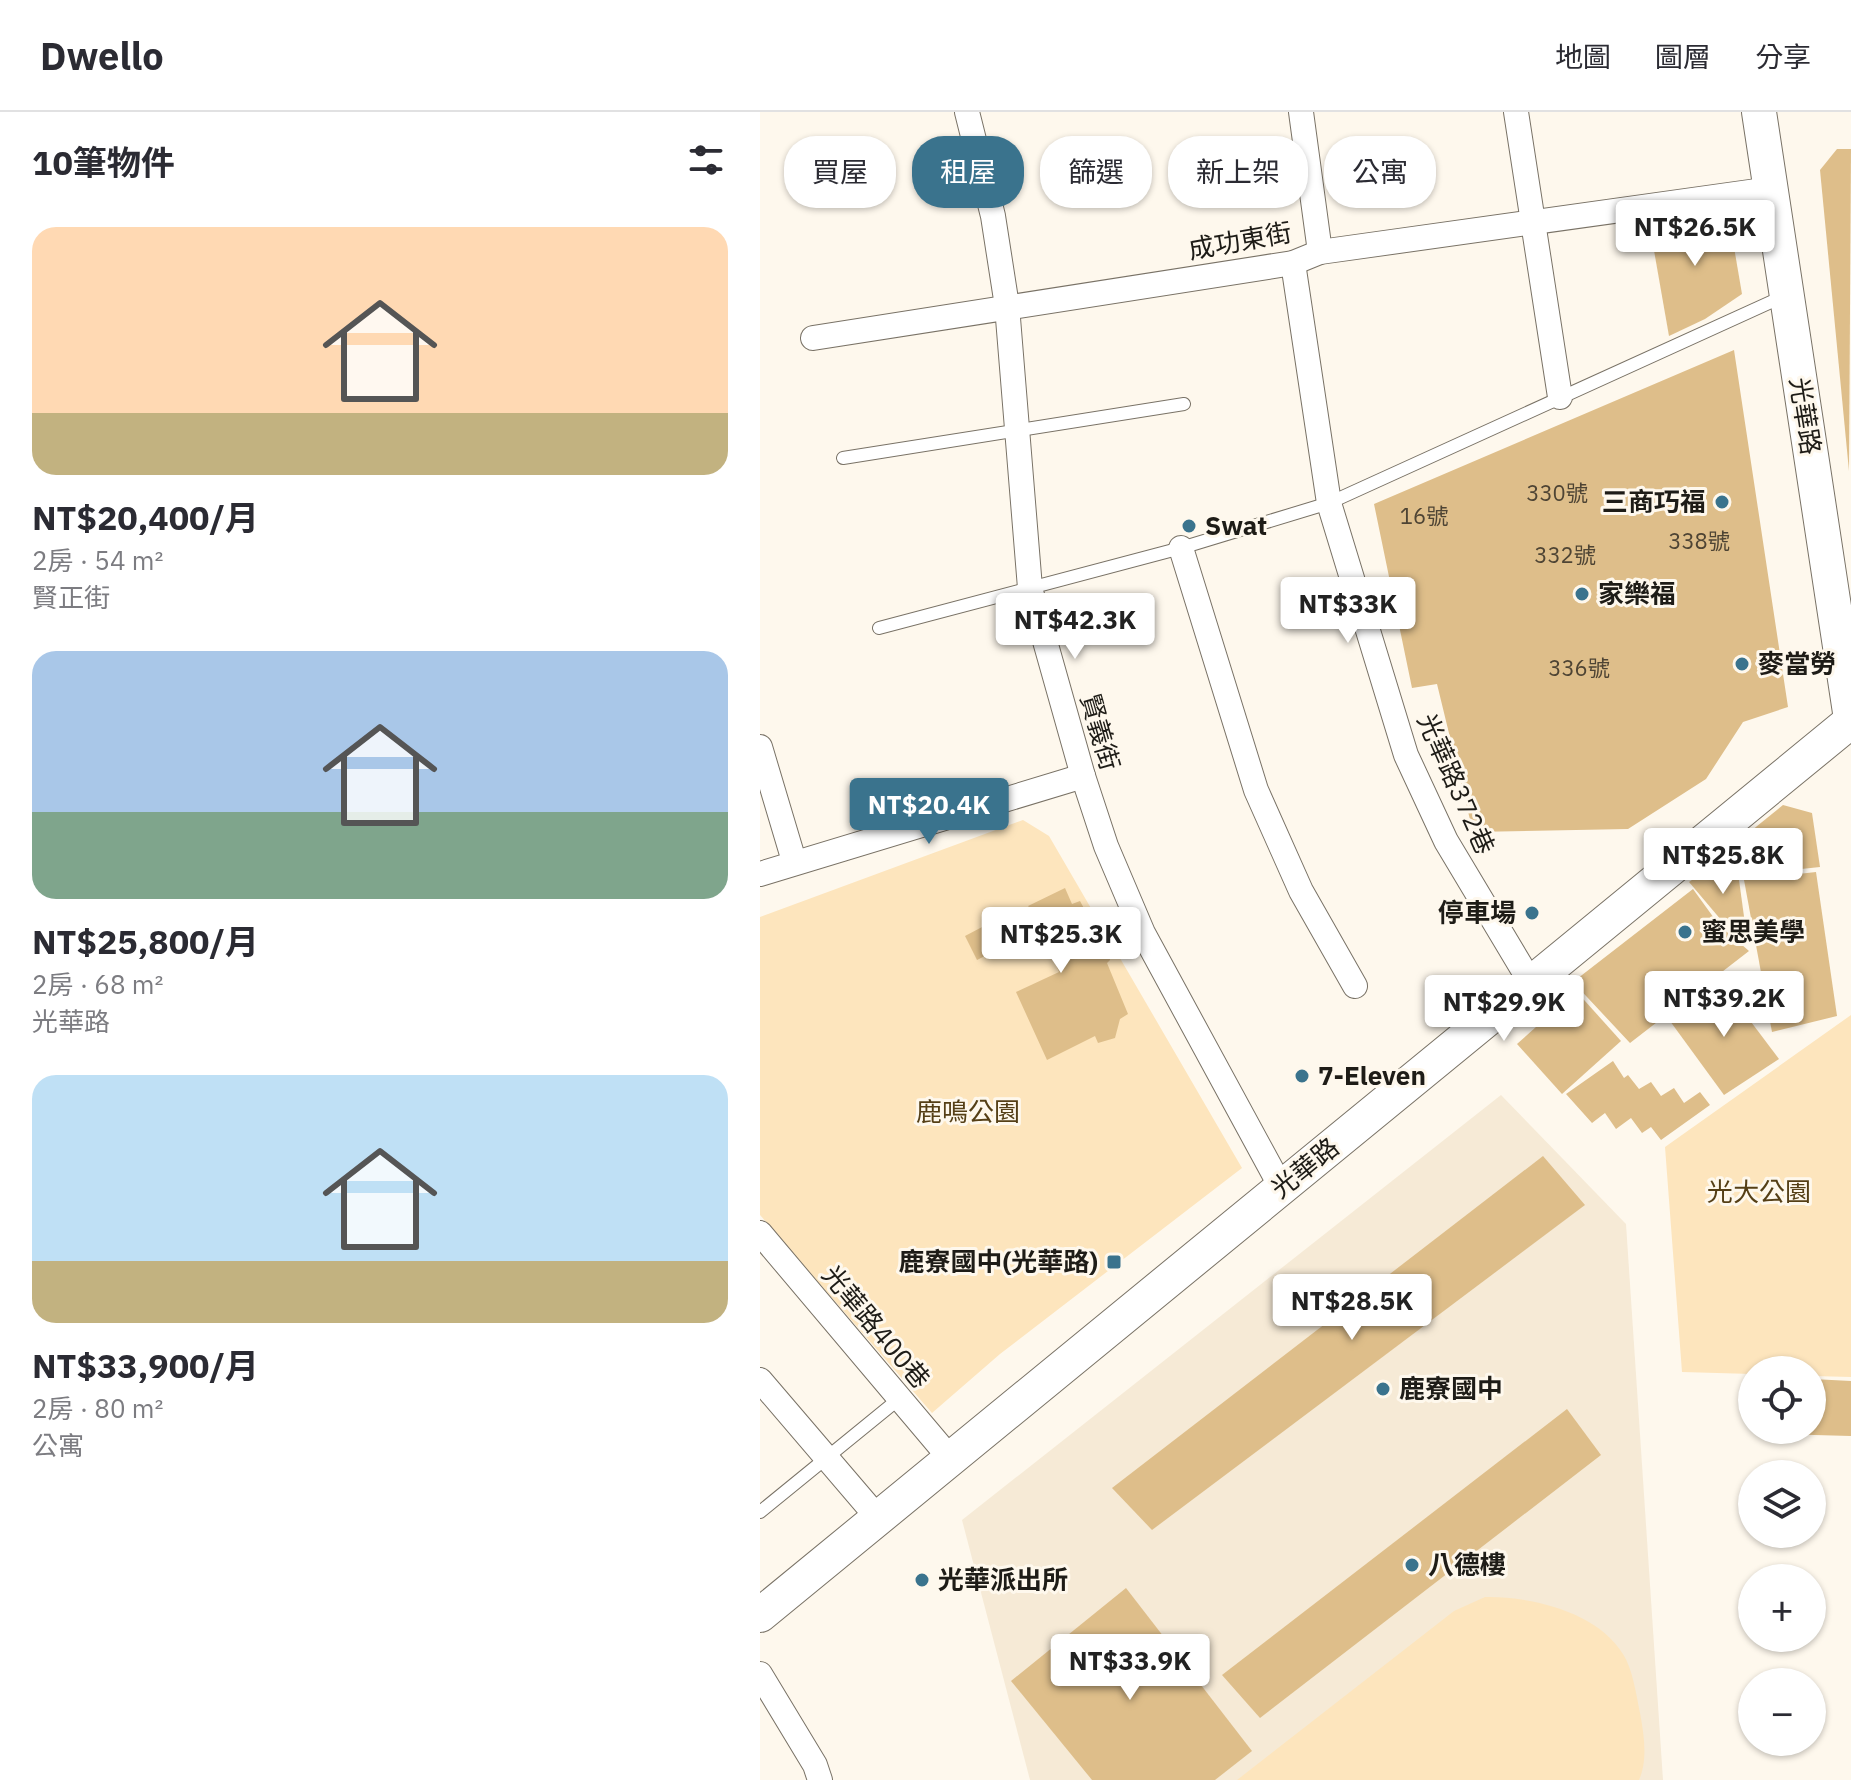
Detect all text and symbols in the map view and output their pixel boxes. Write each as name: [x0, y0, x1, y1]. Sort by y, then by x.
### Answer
text: Dwello: [40, 31, 164, 80]
text: 地圖: [1555, 38, 1611, 75]
text: 圖層: [1655, 38, 1711, 75]
text: 分享: [1755, 38, 1811, 75]
chip: 買屋: [784, 136, 896, 208]
chip: 租屋: [912, 136, 1024, 208]
chip: 篩選: [1040, 136, 1152, 208]
chip: 新上架: [1168, 136, 1308, 208]
chip: 公寓: [1324, 136, 1436, 208]
icon: filters: [684, 138, 728, 182]
text: 10筆物件: [32, 140, 175, 184]
pin: NT$26.5K: [1612, 200, 1778, 268]
text: NT$26.5K: [1634, 209, 1756, 243]
street label: 成功東街: [1186, 214, 1294, 266]
icon: home: [308, 279, 452, 423]
street label: 光華路: [1783, 375, 1829, 457]
house number: 330號: [1526, 478, 1588, 507]
place label: 三商巧福: [1602, 484, 1706, 518]
marker: 三商巧福: [1713, 493, 1731, 511]
text: NT$20,400/月: [32, 495, 259, 539]
house number: 16號: [1400, 501, 1448, 530]
place label: Swat: [1205, 508, 1267, 542]
marker: Swat: [1180, 517, 1198, 535]
house number: 338號: [1668, 526, 1730, 555]
house number: 332號: [1534, 540, 1596, 569]
text: 2房 · 54 m²: [32, 543, 163, 577]
place label: 家樂福: [1598, 576, 1676, 610]
pin: NT$33K: [1283, 577, 1413, 645]
text: 賢正街: [32, 580, 110, 614]
marker: 家樂福: [1573, 585, 1591, 603]
text: NT$33K: [1299, 586, 1397, 620]
pin: NT$42.3K: [992, 593, 1158, 661]
text: NT$42.3K: [1014, 602, 1136, 636]
place label: 麥當勞: [1758, 646, 1836, 680]
house number: 336號: [1548, 653, 1610, 682]
marker: 麥當勞: [1733, 655, 1751, 673]
street label: 賢義街: [1074, 690, 1128, 774]
icon: home: [308, 703, 452, 847]
street label: 光華路372巷: [1411, 708, 1503, 859]
pin: NT$20.4K: [846, 778, 1012, 846]
text: NT$20.4K: [868, 787, 990, 821]
pin: NT$25.8K: [1640, 828, 1806, 896]
text: NT$25.8K: [1662, 837, 1784, 871]
place label: 停車場: [1438, 895, 1516, 929]
marker: 停車場: [1523, 904, 1541, 922]
pin: NT$25.3K: [978, 907, 1144, 975]
place label: 蜜思美學: [1701, 914, 1805, 948]
text: NT$25.3K: [1000, 916, 1122, 950]
text: NT$25,800/月: [32, 919, 259, 963]
marker: 蜜思美學: [1676, 923, 1694, 941]
text: 2房 · 68 m²: [32, 967, 163, 1001]
pin: NT$39.2K: [1641, 971, 1807, 1039]
pin: NT$29.9K: [1421, 975, 1587, 1043]
text: NT$39.2K: [1663, 980, 1785, 1014]
text: NT$29.9K: [1443, 984, 1565, 1018]
text: 光華路: [32, 1004, 110, 1038]
place label: 7-Eleven: [1318, 1058, 1426, 1092]
marker: 7-Eleven: [1293, 1067, 1311, 1085]
park label: 鹿鳴公園: [916, 1094, 1020, 1128]
icon: home: [308, 1127, 452, 1271]
street label: 光華路: [1263, 1129, 1345, 1205]
park label: 光大公園: [1707, 1174, 1811, 1208]
place label: 鹿寮國中(光華路): [898, 1244, 1098, 1278]
marker: 鹿寮國中(光華路): [1105, 1253, 1123, 1271]
street label: 光華路400巷: [815, 1258, 938, 1395]
pin: NT$28.5K: [1269, 1274, 1435, 1342]
text: NT$28.5K: [1291, 1283, 1413, 1317]
text: NT$33,900/月: [32, 1343, 259, 1387]
map controls: [1738, 1356, 1826, 1756]
button: locate: [1738, 1356, 1826, 1444]
place label: 鹿寮國中: [1399, 1371, 1503, 1405]
marker: 鹿寮國中: [1374, 1380, 1392, 1398]
text: 2房 · 80 m²: [32, 1391, 163, 1425]
text: 公寓: [32, 1428, 84, 1462]
button: layers: [1738, 1460, 1826, 1548]
place label: 八德樓: [1428, 1547, 1506, 1581]
marker: 八德樓: [1403, 1556, 1421, 1574]
place label: 光華派出所: [938, 1562, 1068, 1596]
button: +: [1738, 1564, 1826, 1652]
marker: 光華派出所: [913, 1571, 931, 1589]
pin: NT$33.9K: [1047, 1634, 1213, 1702]
text: NT$33.9K: [1069, 1643, 1191, 1677]
button: −: [1738, 1668, 1826, 1756]

